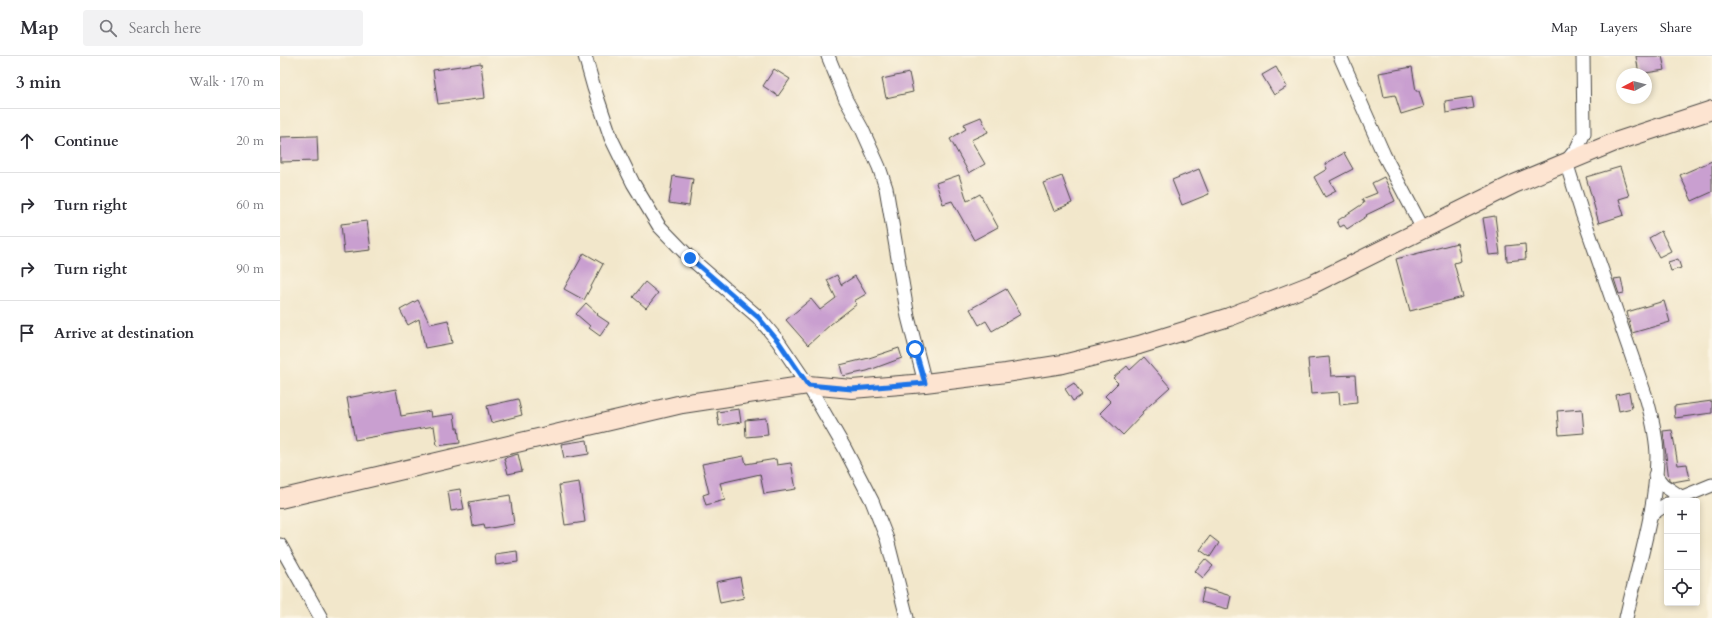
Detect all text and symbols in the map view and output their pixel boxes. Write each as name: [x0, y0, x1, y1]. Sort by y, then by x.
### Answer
search box: [83, 10, 363, 46]
text: Map: [20, 15, 59, 41]
icon: search: [97, 17, 119, 39]
text: Search here: [129, 18, 201, 38]
text: Map: [1551, 18, 1578, 37]
text: Layers: [1600, 18, 1638, 37]
text: Share: [1660, 18, 1692, 37]
north arrow: [1616, 68, 1652, 104]
text: 3 min: [16, 71, 61, 94]
text: Walk · 170 m: [189, 73, 264, 91]
icon: ahead: [16, 130, 38, 152]
text: Continue: [54, 131, 119, 151]
text: 20 m: [236, 132, 264, 150]
icon: right: [16, 194, 38, 216]
text: Turn right: [54, 195, 127, 215]
text: 60 m: [236, 196, 264, 214]
route end: [681, 249, 699, 267]
icon: right: [16, 258, 38, 280]
text: Turn right: [54, 259, 127, 279]
text: 90 m: [236, 260, 264, 278]
icon: arrive: [16, 322, 38, 344]
text: Arrive at destination: [54, 323, 194, 343]
route start: [906, 340, 924, 358]
map controls: [1664, 498, 1700, 606]
button: +: [1664, 498, 1700, 534]
button: −: [1664, 534, 1700, 570]
button: locate: [1664, 570, 1700, 606]

